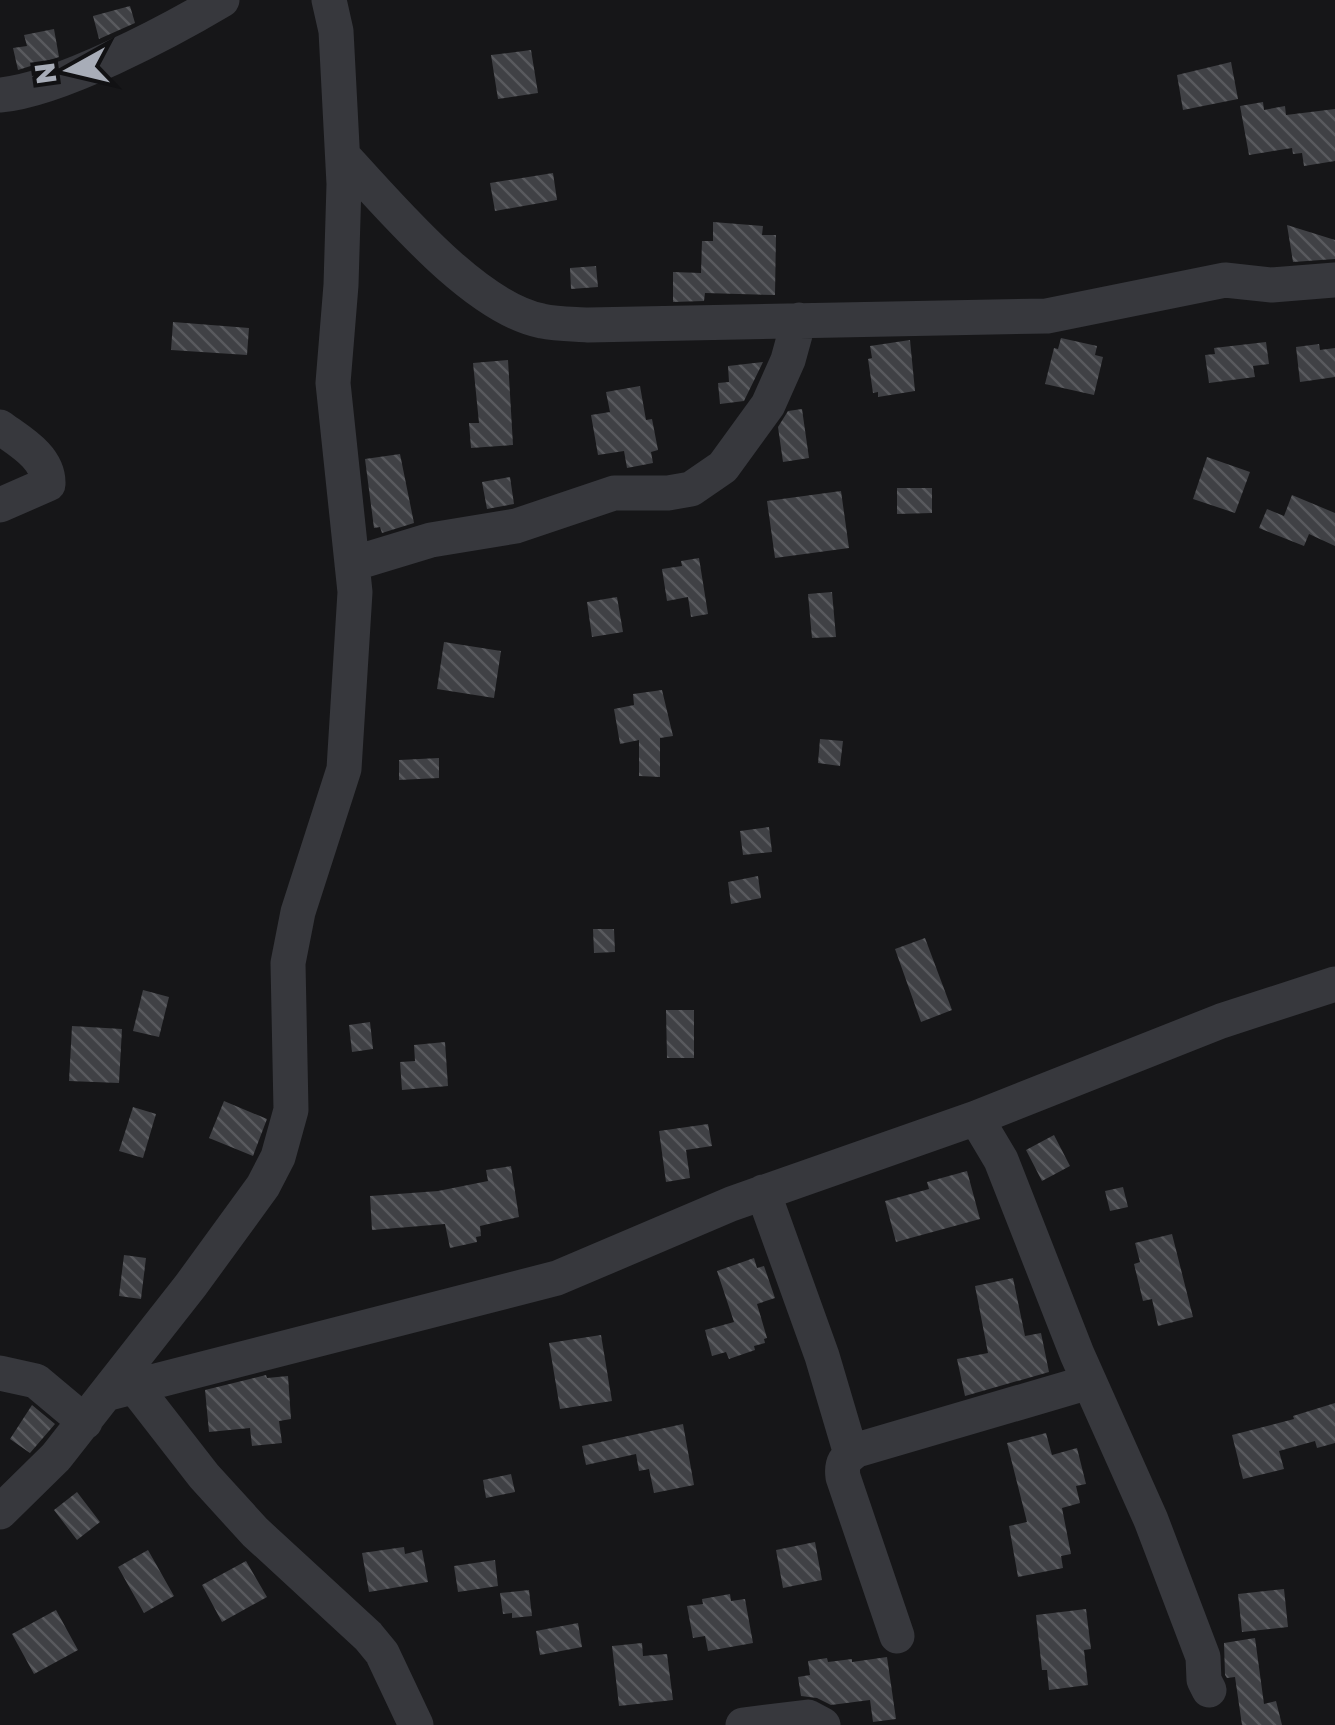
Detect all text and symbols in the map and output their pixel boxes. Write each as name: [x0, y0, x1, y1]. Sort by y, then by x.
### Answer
north arrow: [20, 20, 120, 120]
text: N: [27, 61, 63, 86]

